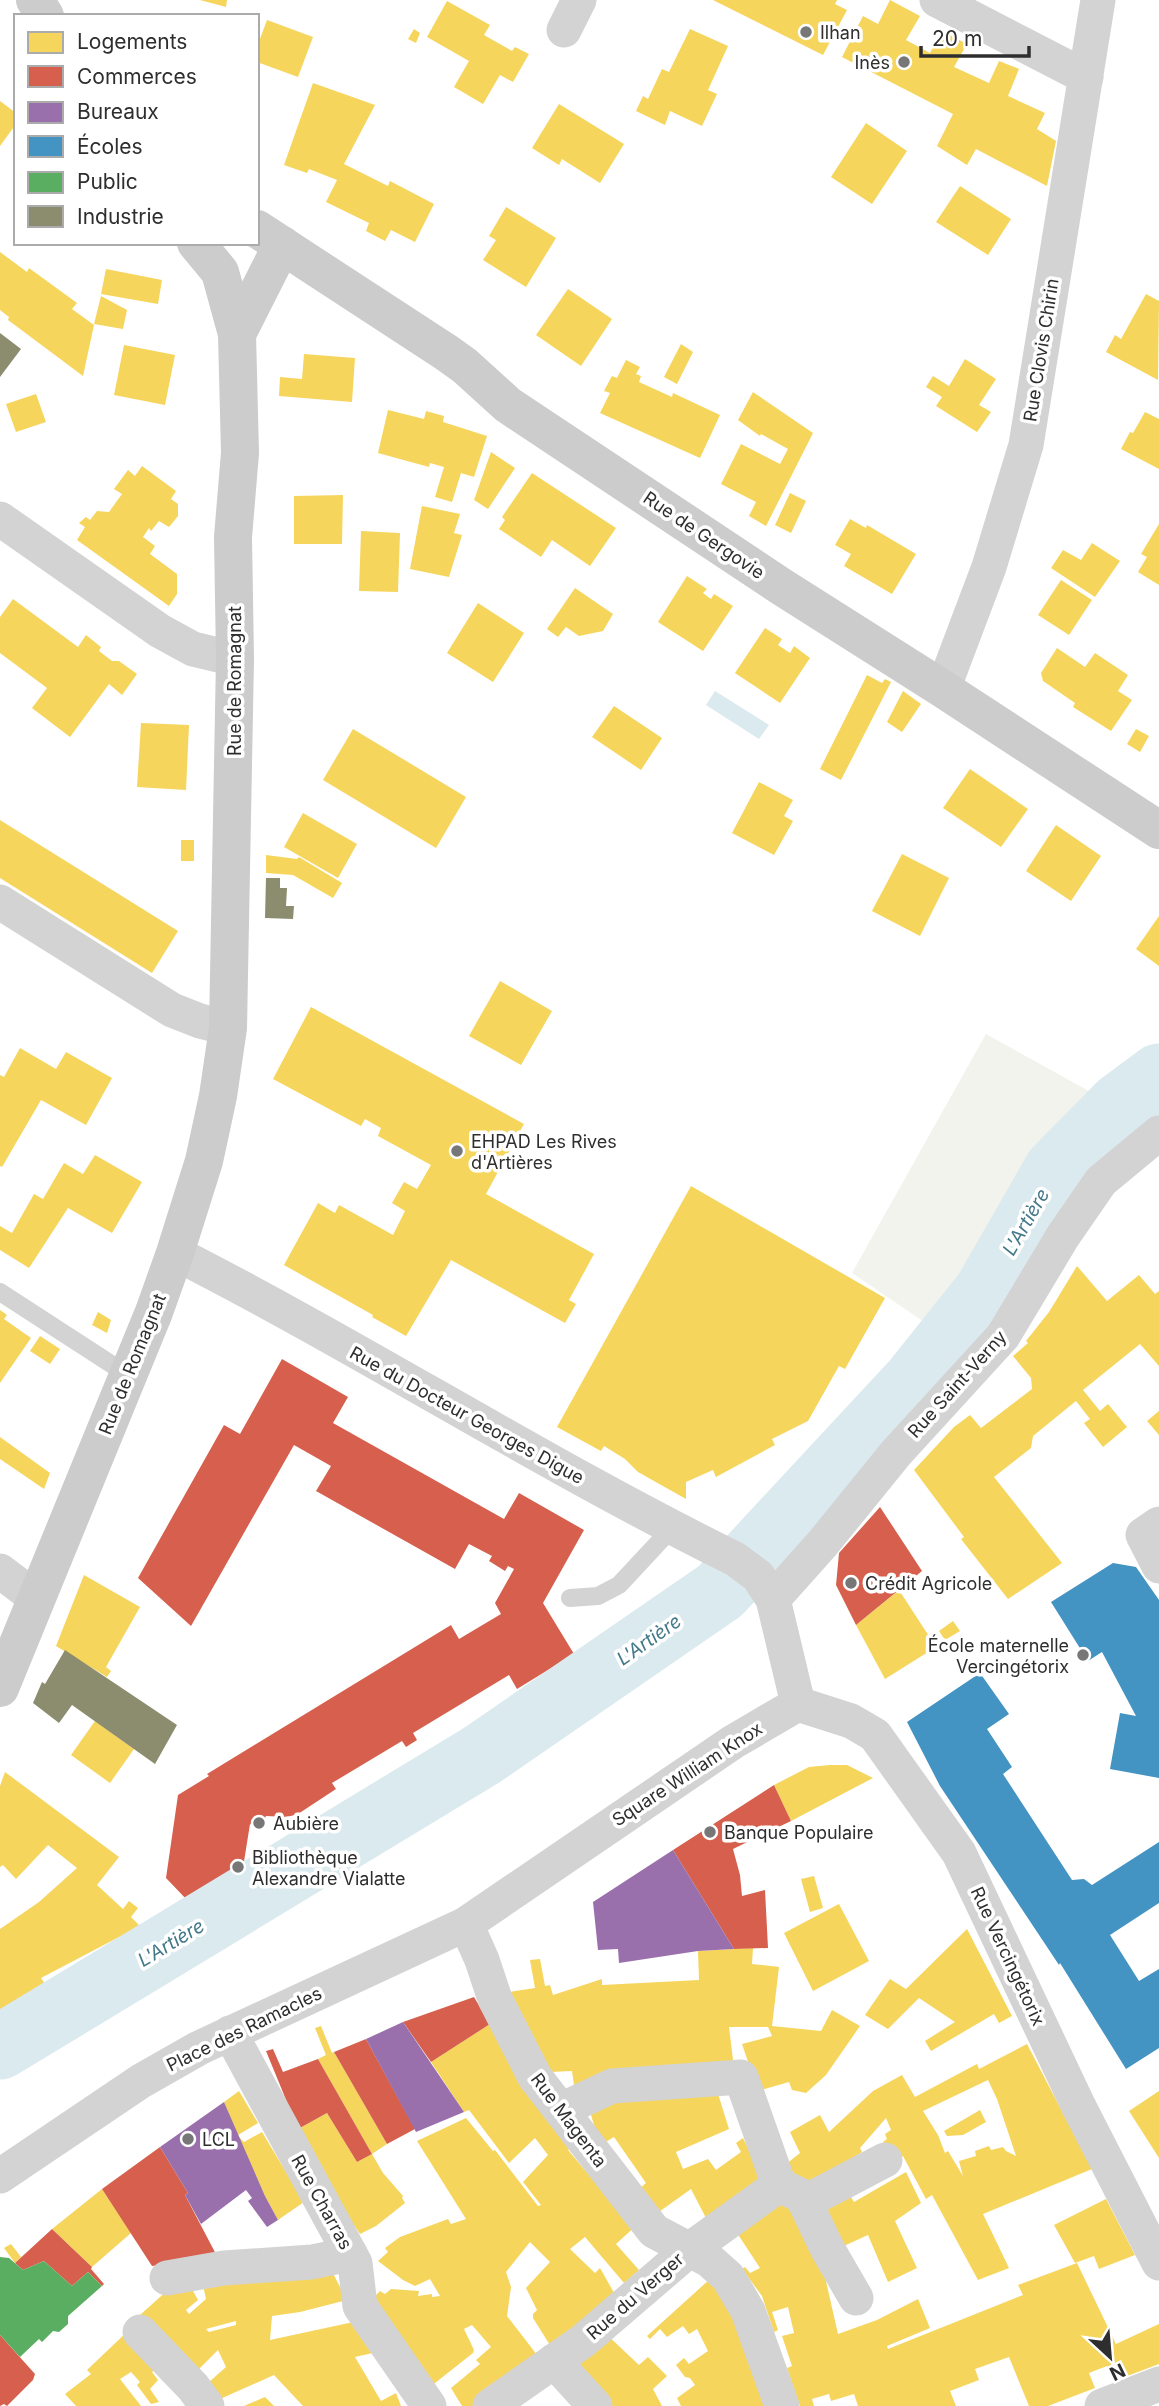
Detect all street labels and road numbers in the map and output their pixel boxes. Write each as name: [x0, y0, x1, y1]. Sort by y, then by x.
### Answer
street label: Rue Clovis Chirin: [1019, 277, 1063, 423]
street label: Rue de Gergovie: [640, 487, 768, 583]
street label: Rue de Romagnat: [224, 606, 245, 756]
street label: Rue de Romagnat: [94, 1290, 170, 1437]
street label: Rue Saint-Verny: [903, 1326, 1011, 1442]
street label: Rue du Docteur Georges Digue: [346, 1342, 588, 1488]
street label: Square William Knox: [608, 1718, 766, 1830]
street label: Rue Vercingétorix: [967, 1883, 1049, 2029]
street label: Place des Ramacles: [163, 1982, 325, 2076]
street label: Rue Magenta: [527, 2069, 611, 2171]
street label: Rue Charras: [287, 2151, 357, 2253]
street label: Rue du Verger: [582, 2248, 688, 2344]

